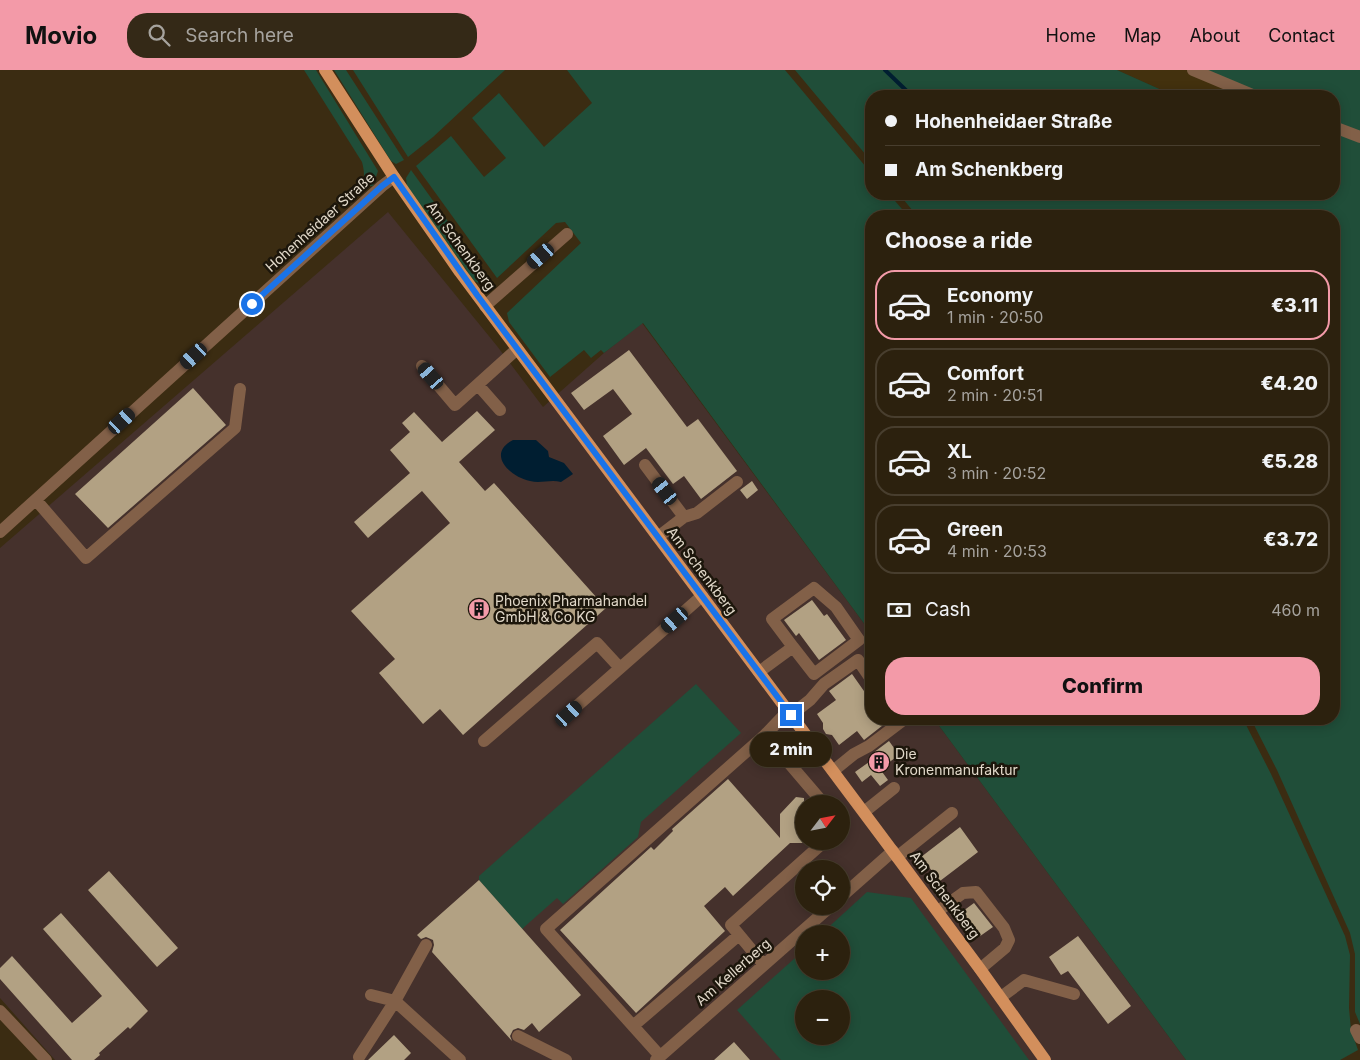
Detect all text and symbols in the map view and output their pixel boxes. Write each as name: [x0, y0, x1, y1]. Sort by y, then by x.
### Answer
search box: [127, 13, 477, 58]
text: Movio: [25, 21, 97, 50]
icon: search: [145, 21, 173, 49]
text: Search here: [185, 24, 294, 47]
text: Home: [1046, 25, 1096, 46]
text: Map: [1124, 25, 1161, 46]
text: About: [1189, 25, 1240, 46]
text: Contact: [1268, 25, 1335, 46]
text: Hohenheidaer Straße: [915, 110, 1112, 133]
text: Am Schenkberg: [915, 158, 1063, 181]
street label: Hohenheidaer Straße: [262, 168, 378, 275]
street label: Am Schenkberg: [423, 198, 499, 293]
text: Choose a ride: [885, 227, 1033, 253]
car: [524, 240, 557, 272]
icon: car: [887, 283, 932, 328]
text: Economy: [947, 284, 1033, 307]
route start: [241, 293, 263, 315]
text: €3.11: [1271, 294, 1318, 317]
text: 1 min · 20:50: [947, 307, 1043, 327]
car: [177, 340, 210, 372]
car: [415, 360, 446, 392]
icon: car: [887, 361, 932, 406]
text: Comfort: [947, 362, 1024, 385]
text: €4.20: [1260, 372, 1318, 395]
text: 2 min · 20:51: [947, 385, 1043, 405]
car: [105, 405, 138, 437]
icon: car: [887, 439, 932, 484]
text: XL: [947, 440, 972, 463]
text: €5.28: [1261, 450, 1318, 473]
text: 3 min · 20:52: [947, 463, 1046, 483]
car: [649, 475, 680, 507]
icon: car: [887, 517, 932, 562]
text: Green: [947, 518, 1003, 541]
street label: Am Schenkberg: [664, 523, 741, 618]
text: €3.72: [1263, 528, 1318, 551]
text: 4 min · 20:53: [947, 541, 1047, 561]
place label: Phoenix Pharmahandel GmbH & Co KG: [495, 592, 647, 625]
icon: cash: [885, 596, 913, 624]
building icon: Phoenix Pharmahandel GmbH & Co KG: [467, 597, 491, 621]
text: Cash: [925, 598, 971, 621]
text: 460 m: [1271, 600, 1320, 620]
car: [658, 604, 691, 636]
button: Confirm: [885, 657, 1320, 715]
car: [552, 698, 585, 730]
route end: [780, 704, 802, 726]
callout: 2 min: [750, 732, 832, 768]
text: 2 min: [769, 739, 813, 759]
place label: Die Kronenmanufaktur: [895, 745, 1018, 778]
building icon: Die Kronenmanufaktur: [867, 750, 891, 774]
north arrow: [795, 795, 850, 850]
map controls: [795, 795, 850, 1045]
street label: Am Schenkberg: [907, 847, 984, 942]
button: locate: [795, 860, 850, 915]
button: +: [795, 925, 850, 980]
street label: Am Kellerberg: [692, 934, 774, 1009]
button: −: [795, 990, 850, 1045]

